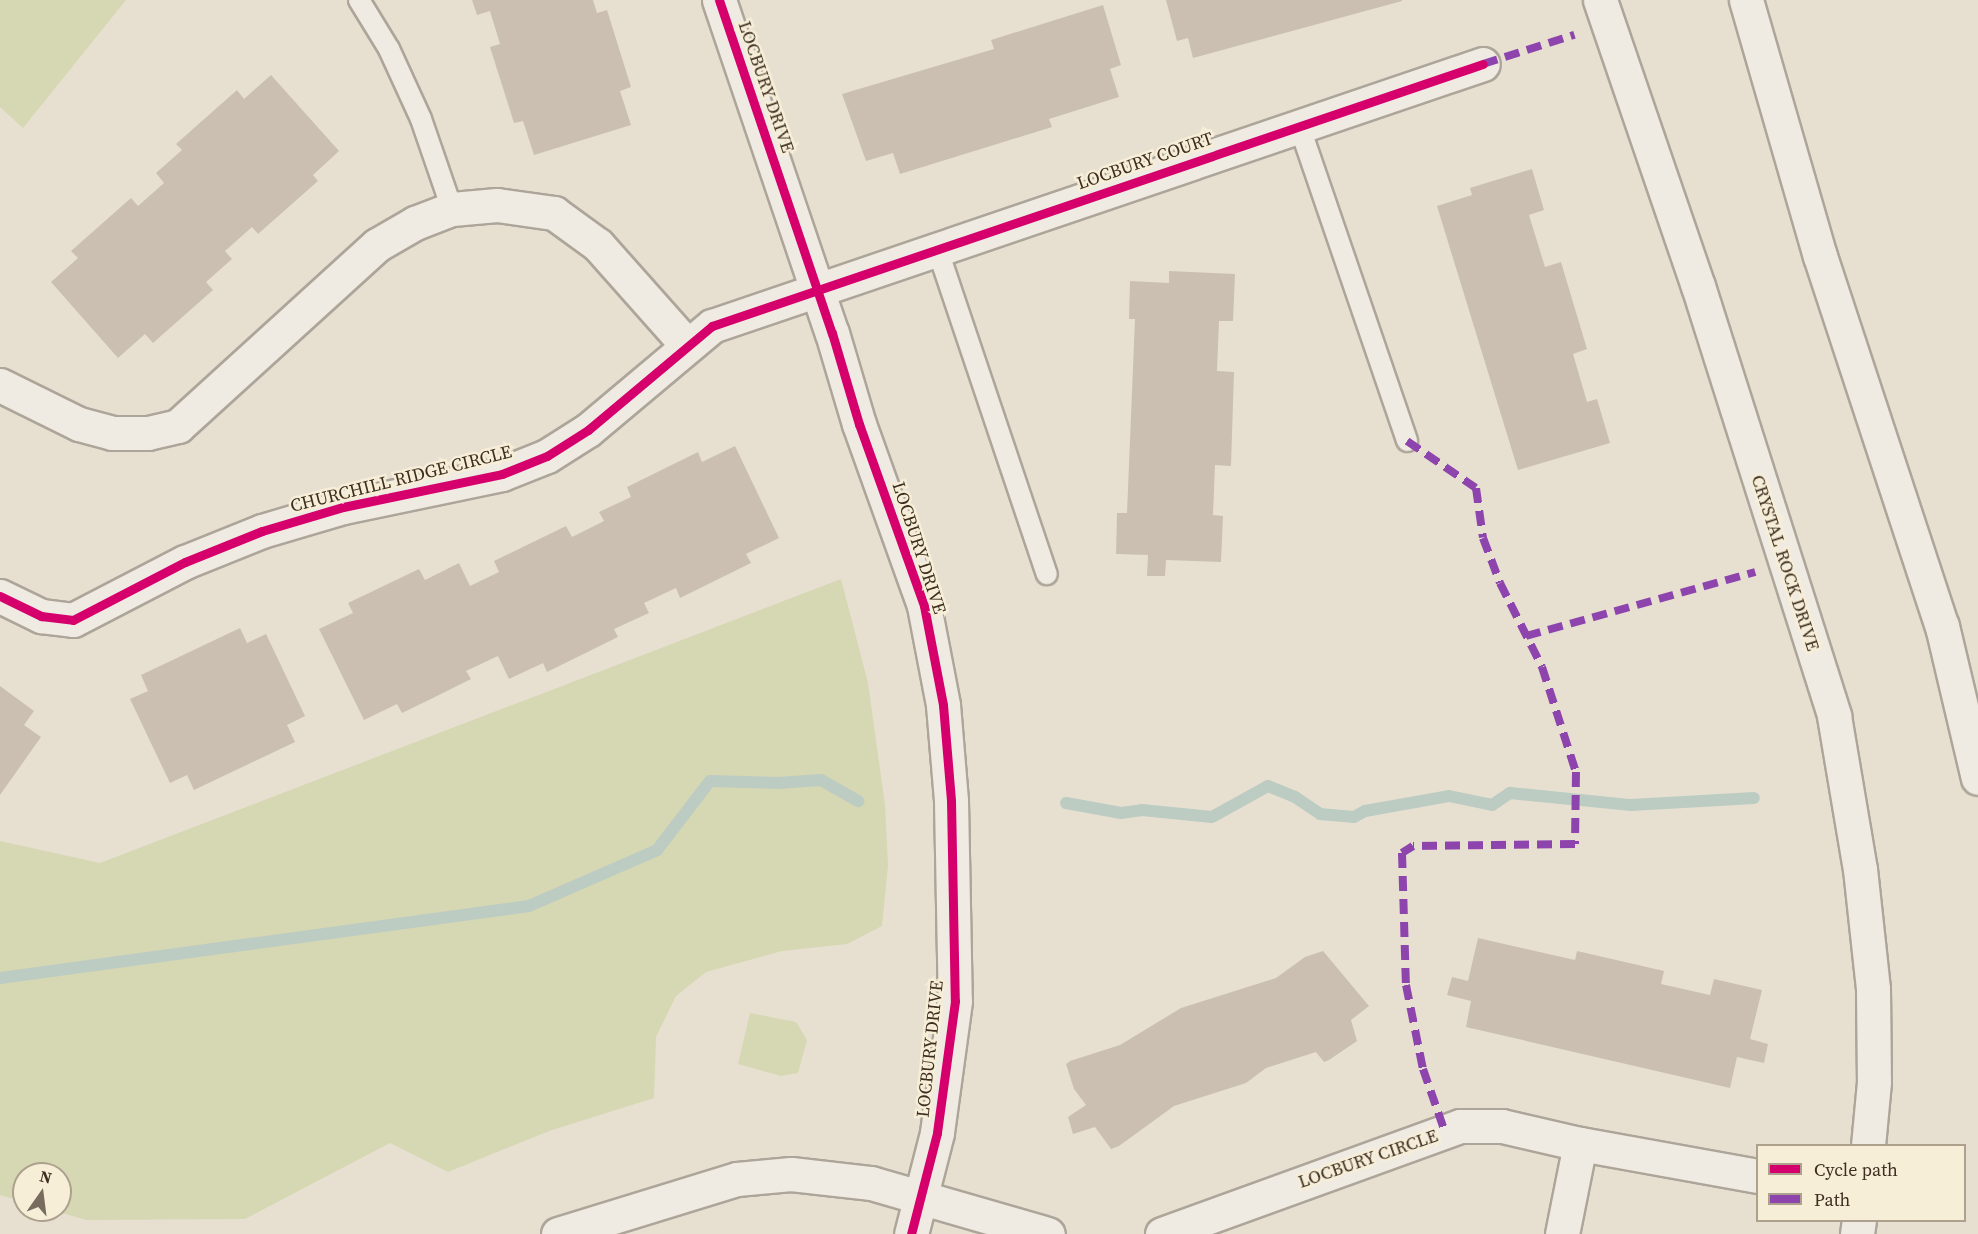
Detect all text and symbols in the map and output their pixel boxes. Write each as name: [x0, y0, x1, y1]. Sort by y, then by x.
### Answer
street label: LOCBURY DRIVE: [733, 18, 799, 156]
street label: LOCBURY COURT: [1074, 128, 1216, 194]
street label: CHURCHILL RIDGE CIRCLE: [288, 441, 514, 517]
street label: CRYSTAL ROCK DRIVE: [1746, 472, 1824, 654]
street label: LOCBURY DRIVE: [887, 479, 951, 617]
street label: LOCBURY DRIVE: [912, 979, 948, 1119]
street label: LOCBURY CIRCLE: [1295, 1125, 1441, 1193]
legend: [1756, 1144, 1966, 1222]
text: Cycle path: [1814, 1157, 1898, 1182]
north arrow: [12, 1162, 72, 1222]
text: N: [38, 1164, 54, 1189]
text: Path: [1814, 1187, 1850, 1212]

